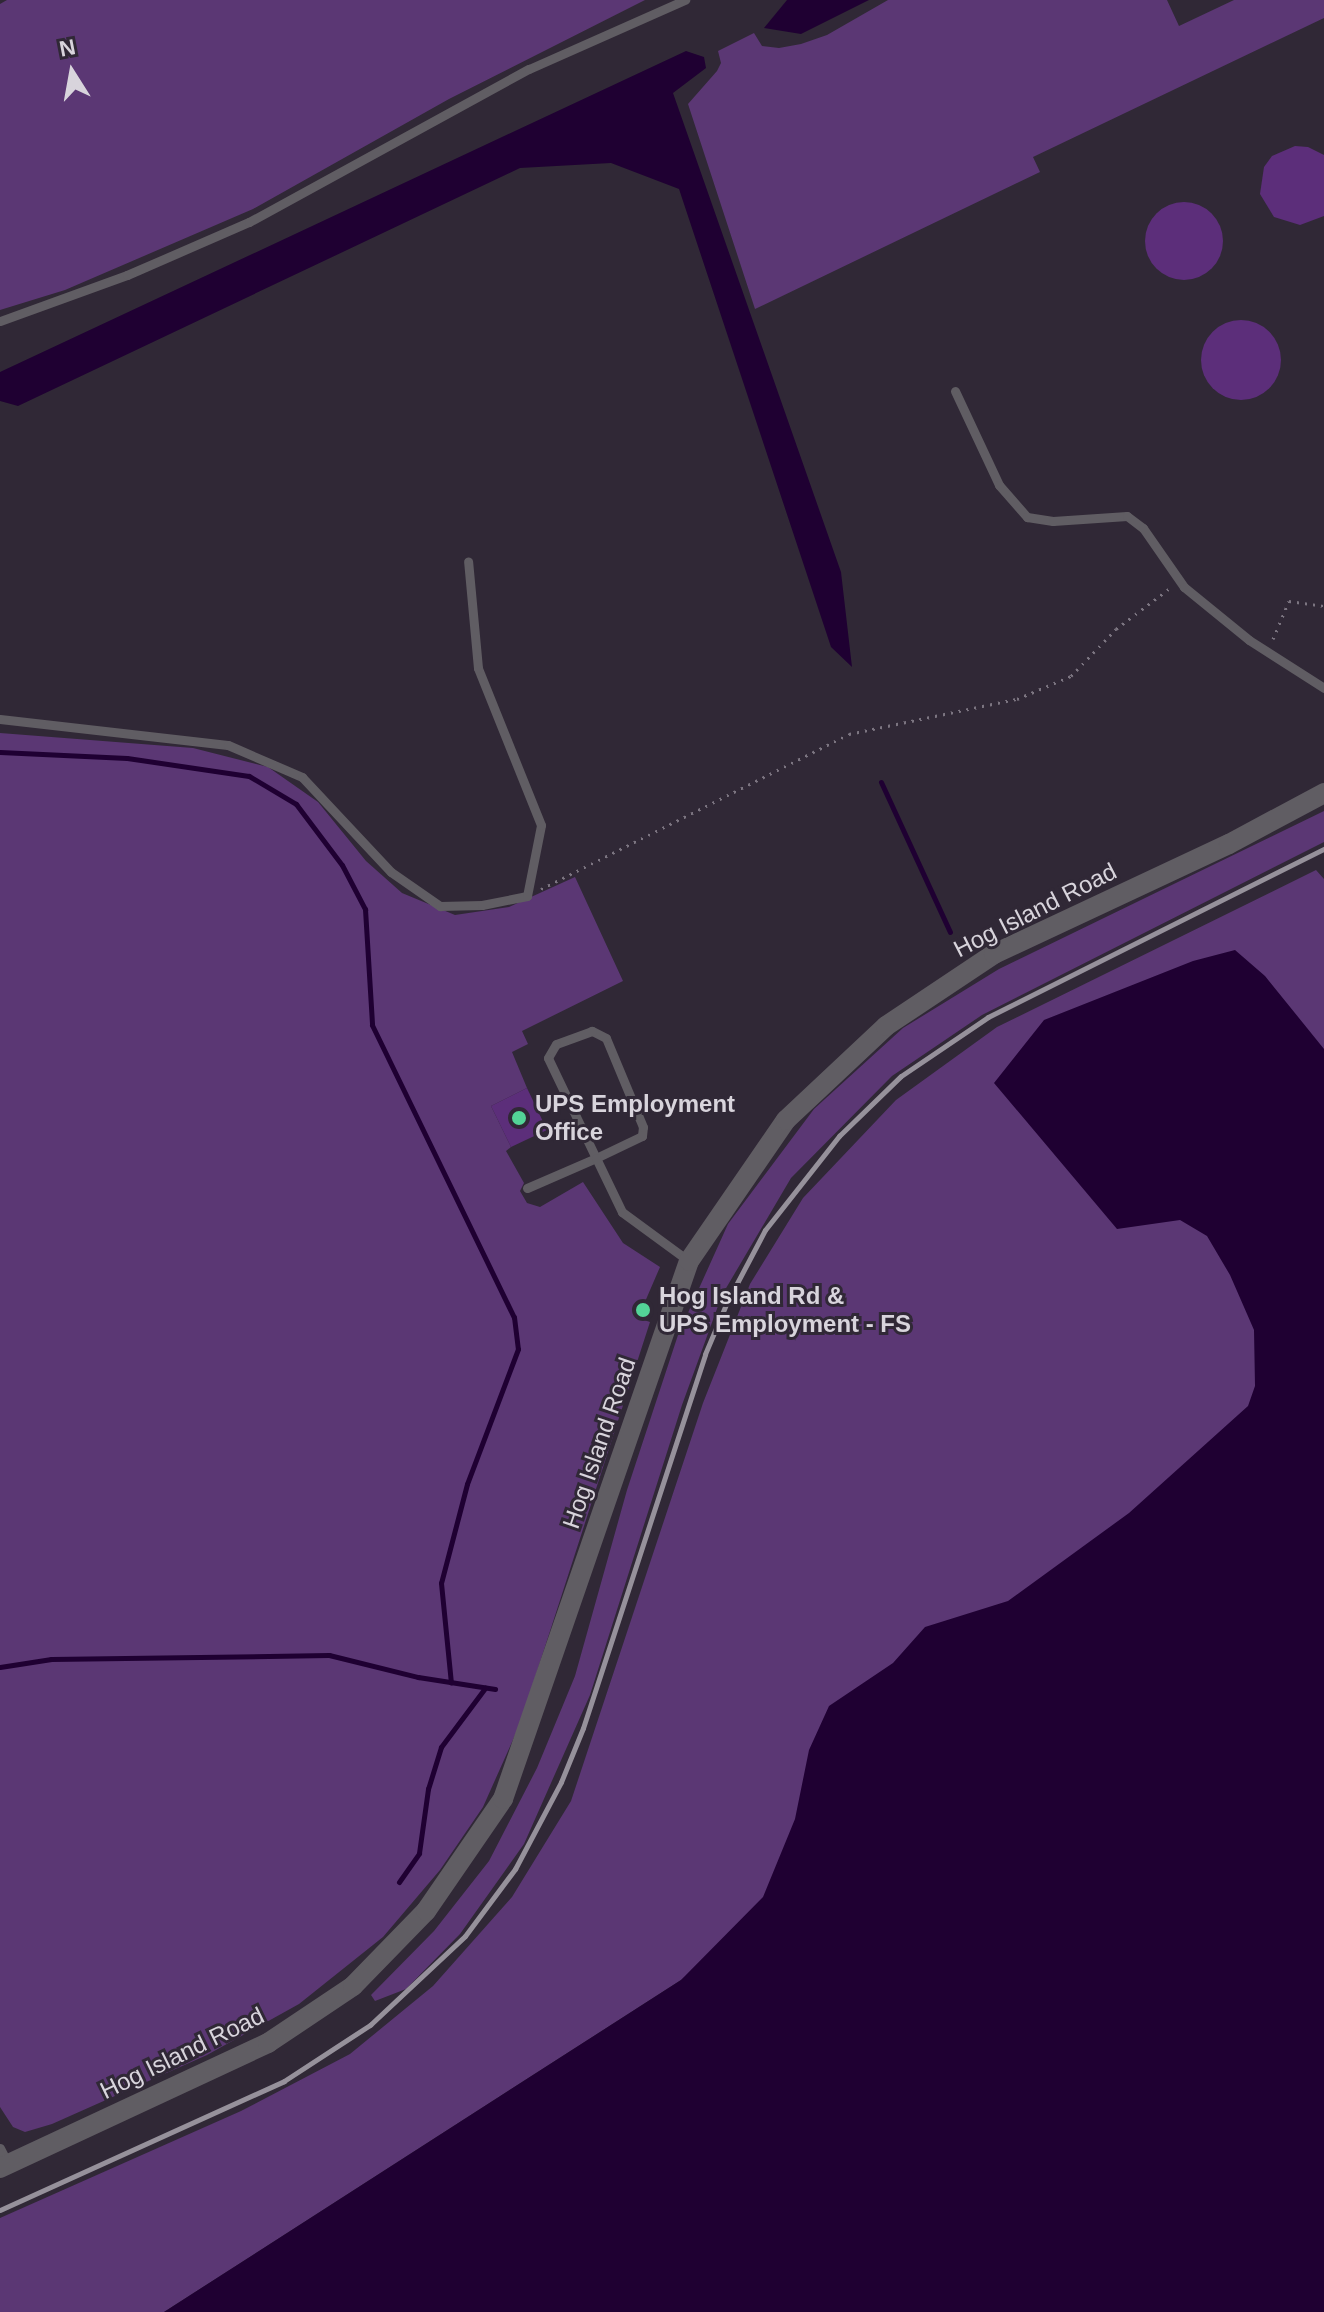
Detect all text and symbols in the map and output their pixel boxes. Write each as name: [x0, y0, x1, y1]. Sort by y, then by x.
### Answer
north arrow: [32, 32, 112, 112]
text: N: [57, 34, 78, 62]
street label: Hog Island Road: [949, 857, 1121, 963]
place label: UPS Employment Office: [535, 1090, 735, 1146]
marker: UPS Employment Office: [510, 1109, 528, 1127]
place label: Hog Island Rd & UPS Employment - FS: [659, 1282, 911, 1338]
marker: Hog Island Rd & UPS Employment - FS: [634, 1301, 652, 1319]
street label: Hog Island Road: [556, 1354, 642, 1532]
street label: Hog Island Road: [95, 2001, 269, 2105]

